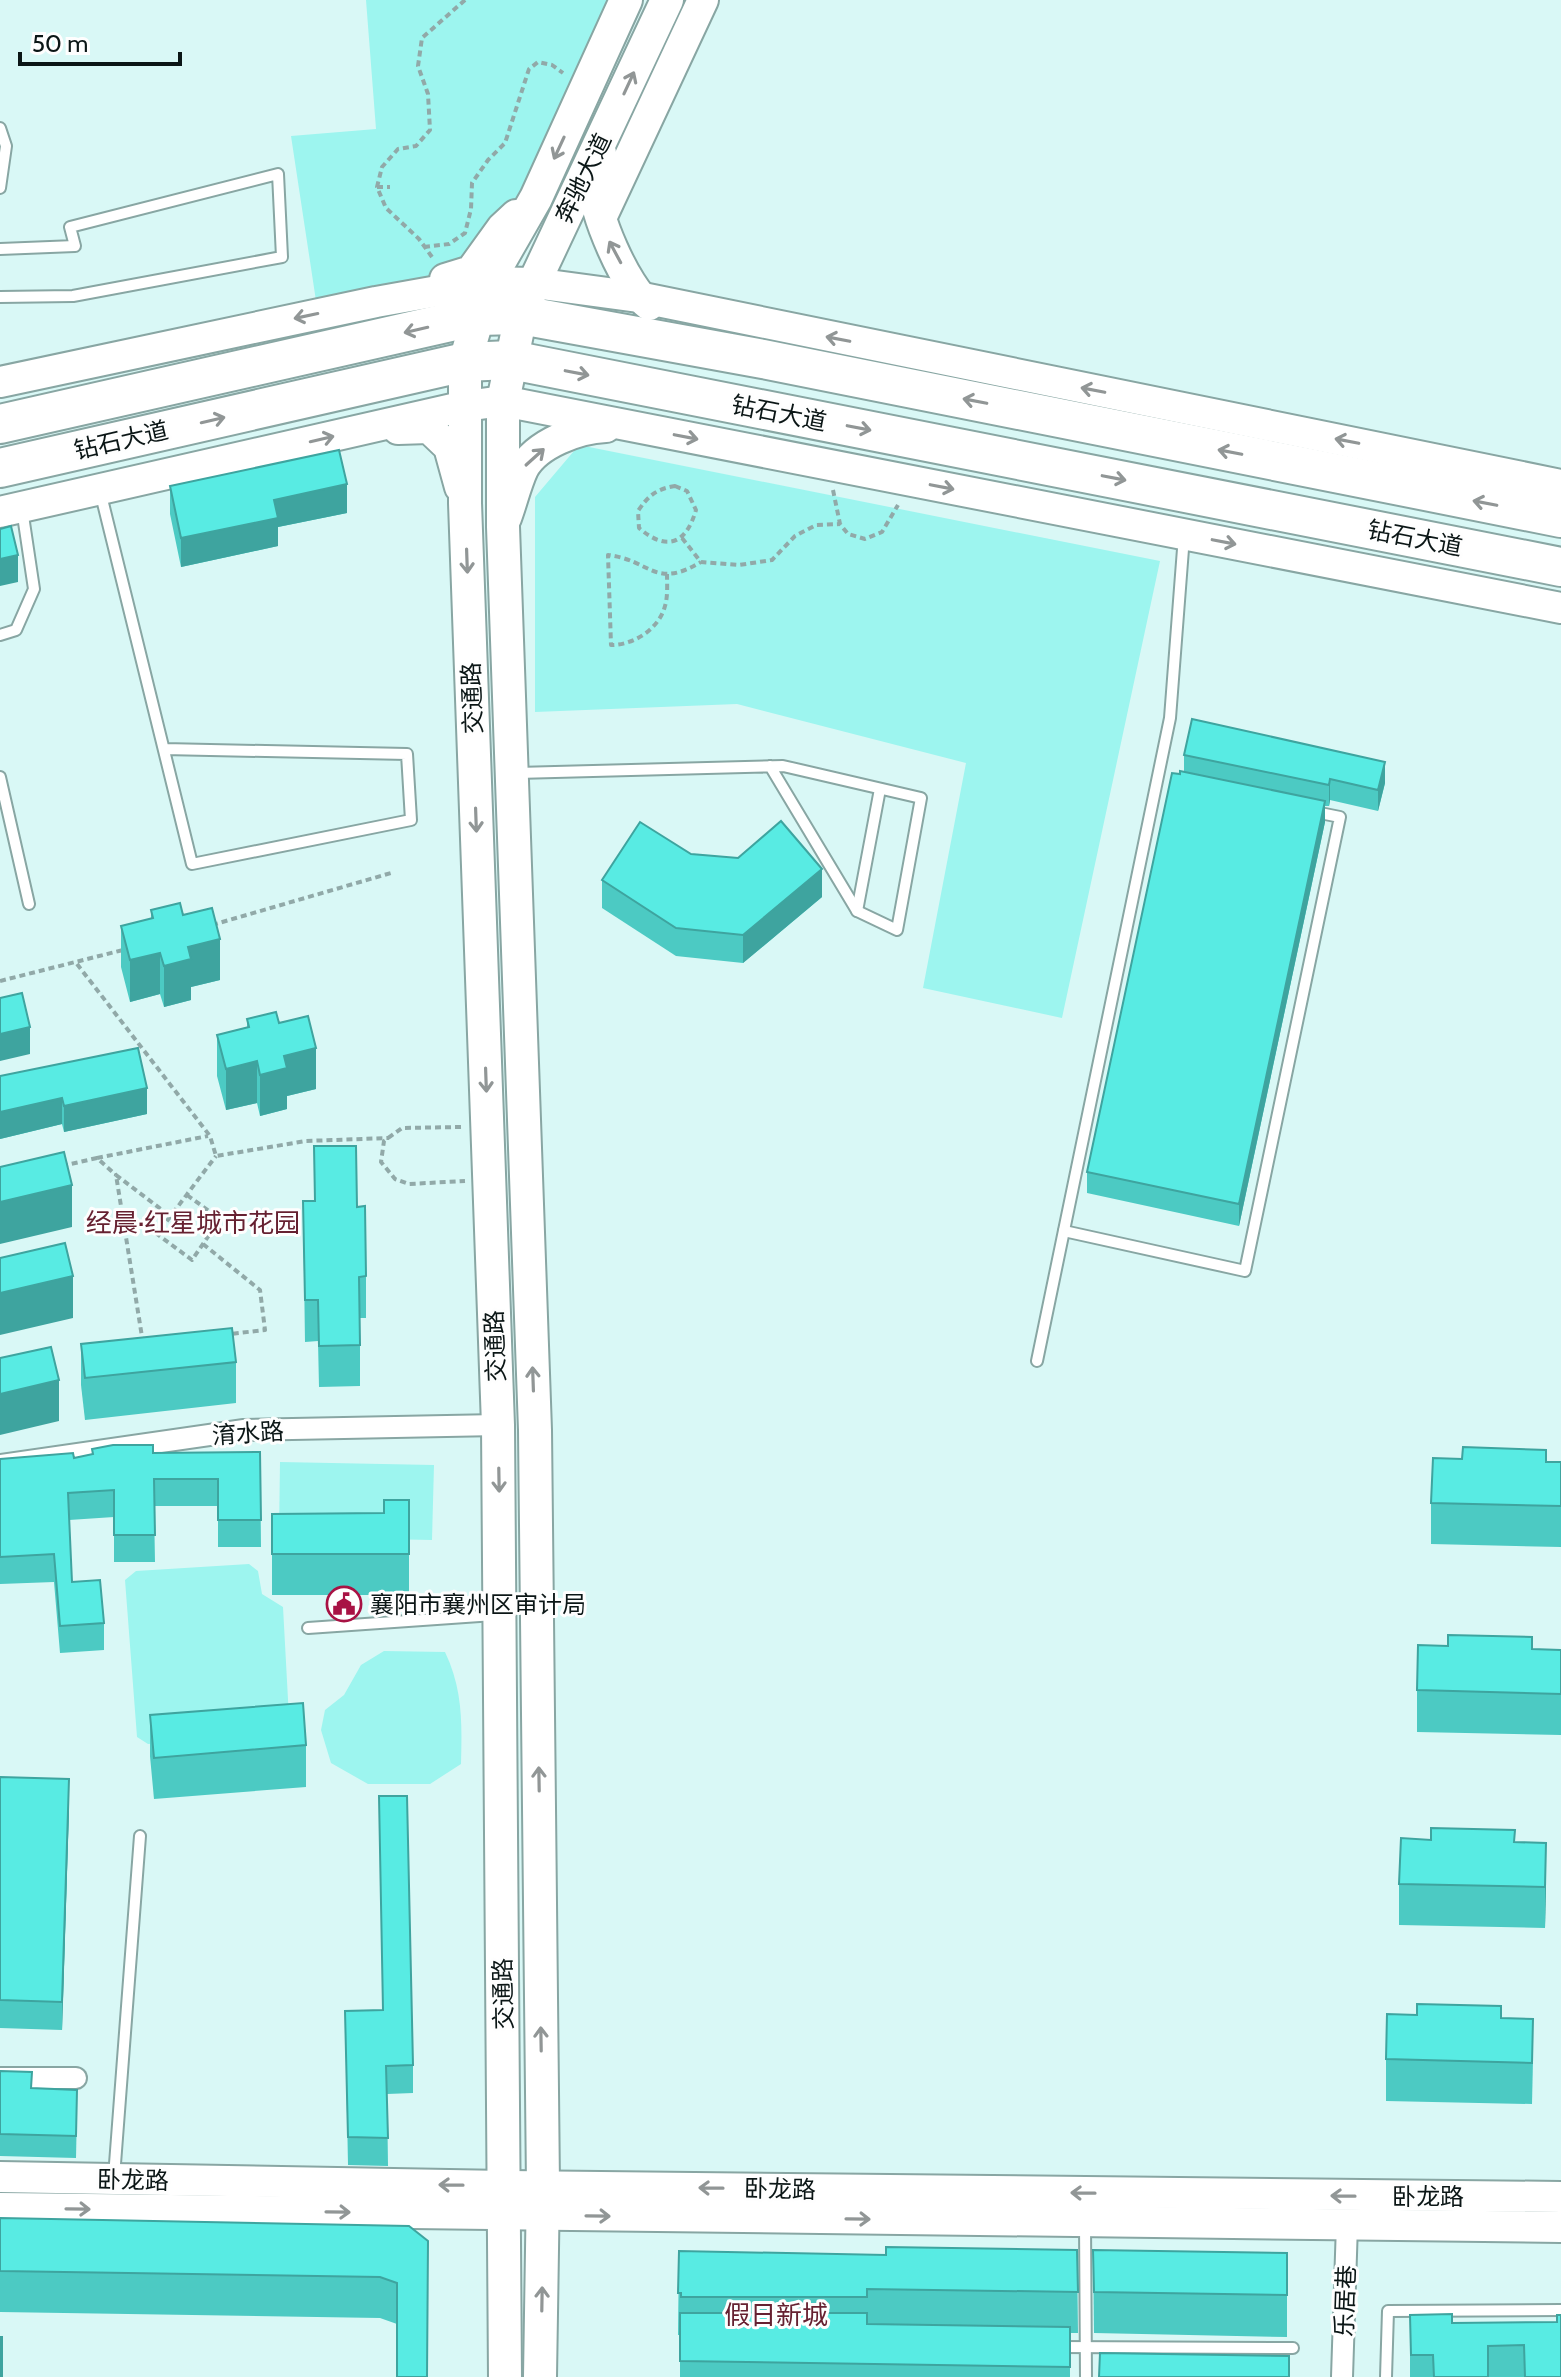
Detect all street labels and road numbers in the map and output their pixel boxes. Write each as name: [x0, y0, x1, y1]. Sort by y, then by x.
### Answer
street label: 奔驰大道: [549, 129, 617, 227]
street label: 钻石大道: [729, 390, 829, 436]
street label: 钻石大道: [71, 415, 171, 465]
street label: 钻石大道: [1365, 515, 1465, 561]
street label: 交通路: [456, 662, 488, 734]
street label: 交通路: [479, 1310, 511, 1382]
street label: 淯水路: [211, 1416, 285, 1450]
street label: 交通路: [488, 1958, 518, 2030]
street label: 卧龙路: [97, 2165, 169, 2195]
street label: 卧龙路: [744, 2174, 816, 2204]
street label: 卧龙路: [1392, 2182, 1464, 2211]
street label: 乐居巷: [1329, 2265, 1361, 2337]

